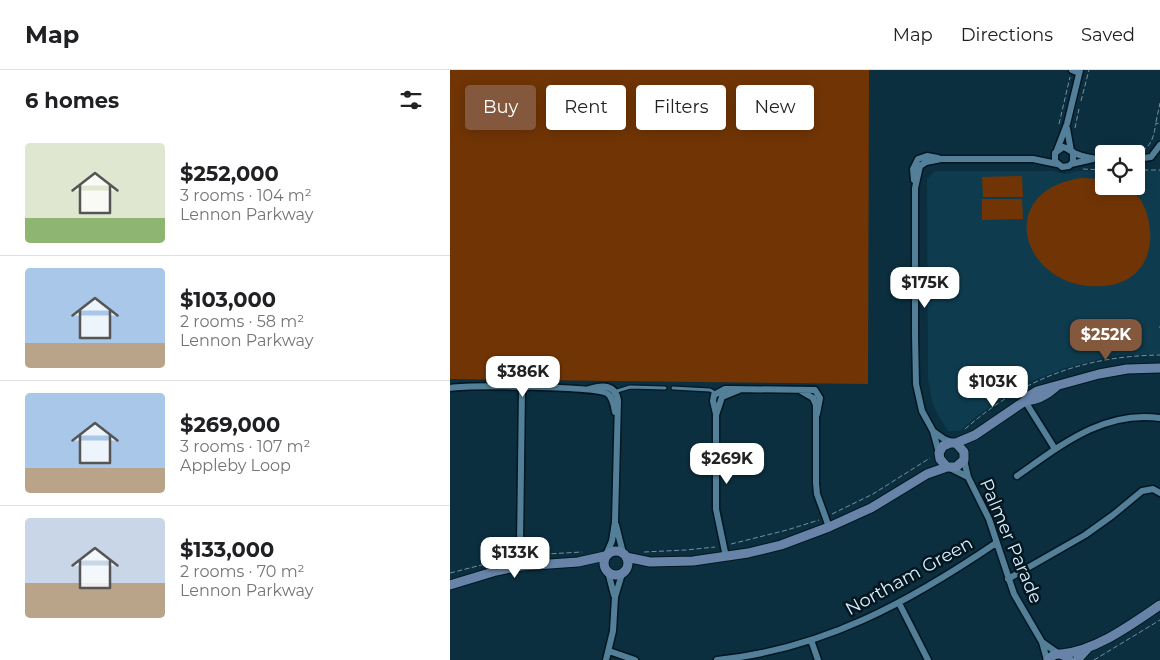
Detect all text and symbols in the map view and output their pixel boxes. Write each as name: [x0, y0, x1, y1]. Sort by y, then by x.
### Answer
text: Map: [25, 20, 79, 49]
text: Map: [893, 24, 933, 46]
text: Directions: [961, 24, 1053, 46]
text: Saved: [1081, 24, 1135, 46]
chip: Buy: [465, 85, 536, 130]
chip: Rent: [546, 85, 626, 130]
chip: Filters: [636, 85, 726, 130]
chip: New: [736, 85, 814, 130]
icon: filters: [397, 86, 425, 114]
text: 6 homes: [25, 88, 119, 113]
map controls: [1095, 145, 1145, 195]
button: locate: [1095, 145, 1145, 195]
text: $252,000: [180, 161, 279, 186]
icon: home: [65, 163, 125, 223]
text: 3 rooms · 104 m²: [180, 186, 312, 205]
text: Lennon Parkway: [180, 205, 313, 224]
pin: $175K: [890, 266, 960, 309]
text: $175K: [901, 273, 949, 292]
text: $103,000: [180, 287, 276, 312]
icon: home: [65, 288, 125, 348]
text: 2 rooms · 58 m²: [180, 312, 304, 331]
pin: $252K: [1071, 318, 1141, 361]
text: $252K: [1081, 325, 1131, 344]
text: Lennon Parkway: [180, 331, 313, 350]
pin: $386K: [488, 356, 558, 398]
text: $386K: [497, 362, 549, 381]
pin: $103K: [958, 366, 1028, 408]
text: $103K: [969, 372, 1017, 391]
text: $269,000: [180, 412, 280, 437]
icon: home: [65, 413, 125, 473]
text: 3 rooms · 107 m²: [180, 437, 310, 456]
pin: $269K: [692, 442, 762, 485]
text: $269K: [701, 449, 753, 468]
text: Appleby Loop: [180, 456, 291, 475]
street label: Palmer Parade: [975, 475, 1047, 607]
street label: Northam Green: [842, 532, 976, 620]
pin: $133K: [480, 536, 550, 579]
text: $133,000: [180, 537, 274, 562]
icon: home: [65, 538, 125, 598]
text: $133K: [491, 543, 539, 562]
text: 2 rooms · 70 m²: [180, 562, 305, 581]
text: Lennon Parkway: [180, 581, 313, 600]

